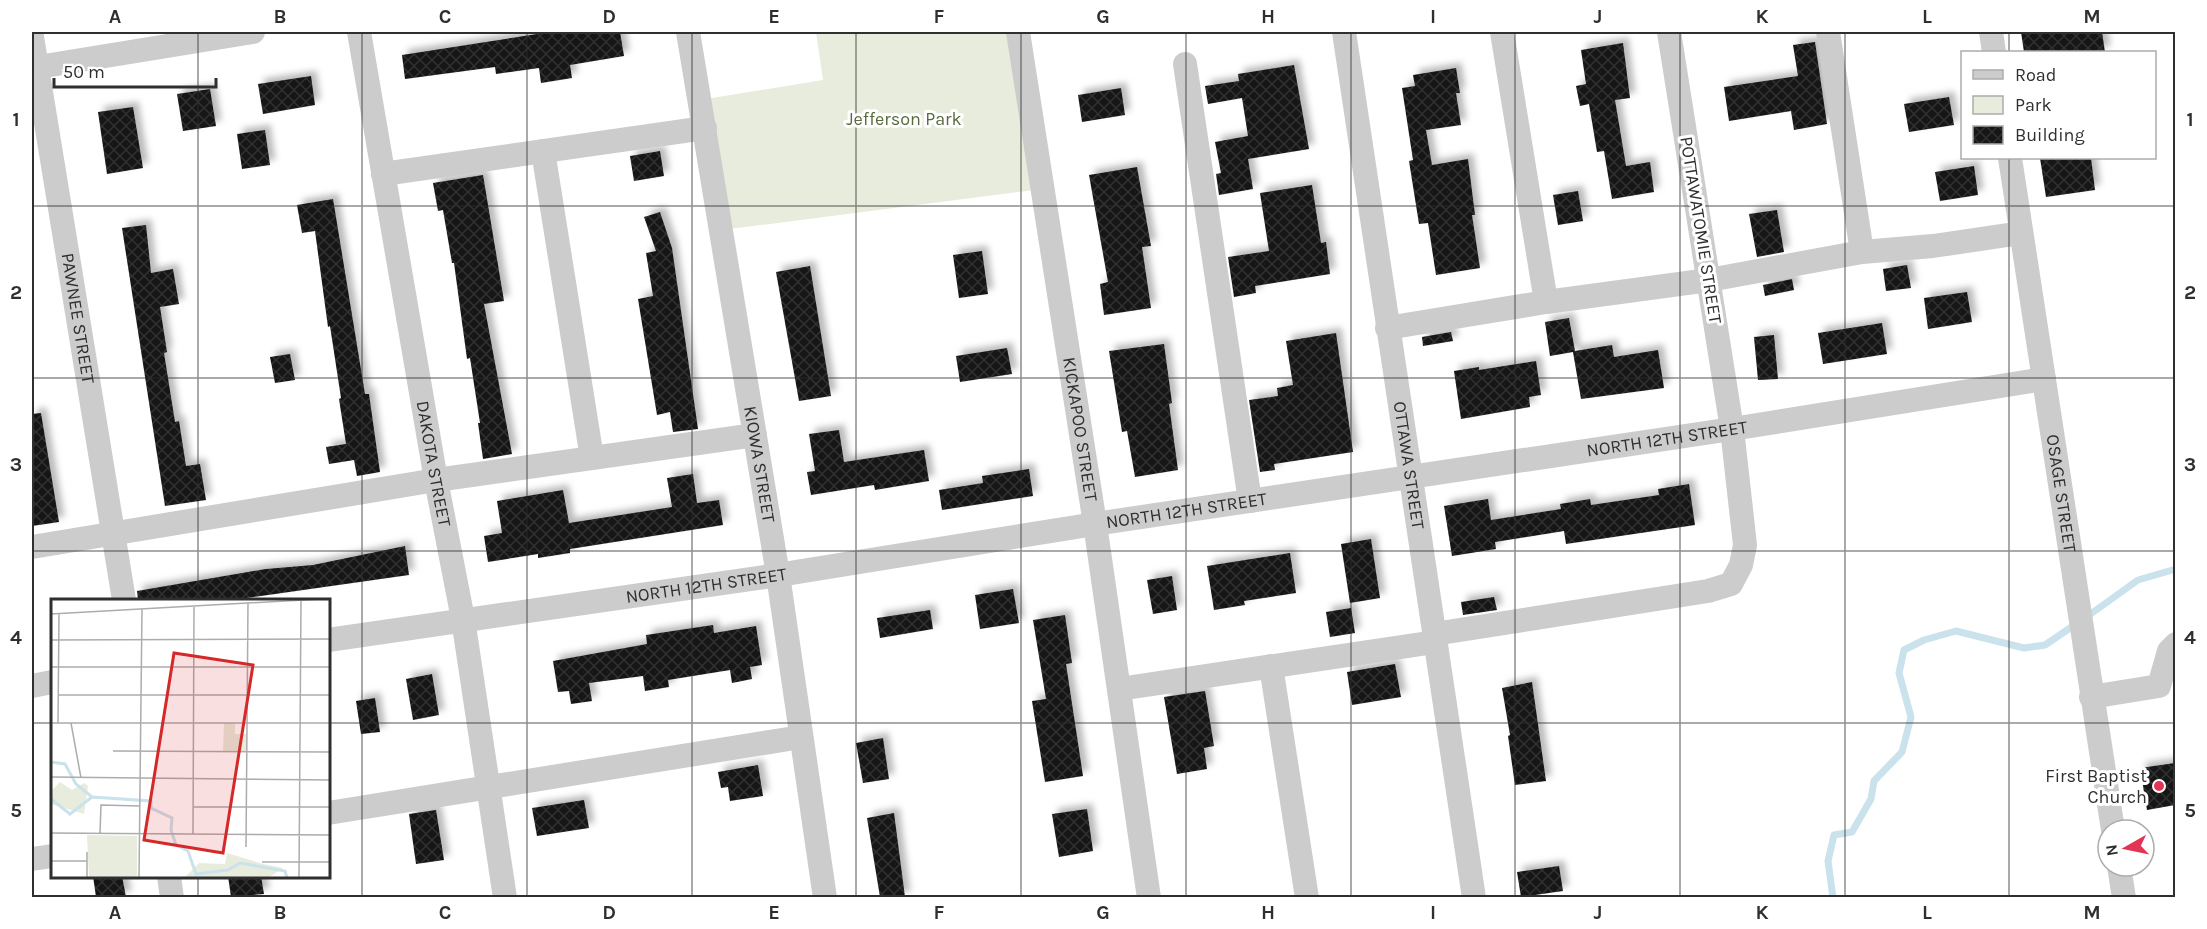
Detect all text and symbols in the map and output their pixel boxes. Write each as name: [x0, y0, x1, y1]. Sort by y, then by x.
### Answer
text: A: [109, 5, 122, 28]
text: B: [274, 5, 286, 28]
text: C: [439, 5, 451, 28]
text: D: [602, 5, 616, 28]
text: E: [768, 5, 780, 28]
text: F: [934, 5, 945, 28]
text: G: [1096, 5, 1110, 28]
text: H: [1261, 5, 1275, 28]
text: I: [1430, 5, 1436, 28]
text: J: [1594, 5, 1602, 28]
text: K: [1755, 5, 1769, 28]
text: L: [1922, 5, 1932, 28]
text: M: [2083, 5, 2101, 28]
scale bar: [54, 51, 216, 89]
legend: [1961, 51, 2156, 159]
text: 50 m: [63, 61, 105, 83]
text: Road: [2015, 64, 2056, 86]
text: Park: [2015, 94, 2052, 116]
text: 1: [12, 108, 20, 131]
park label: Jefferson Park: [846, 108, 962, 130]
text: 1: [2186, 108, 2194, 131]
text: Building: [2015, 124, 2085, 146]
street label: POTTAWATOMIE STREET: [1675, 135, 1727, 325]
street label: PAWNEE STREET: [56, 251, 99, 385]
text: 2: [10, 281, 22, 304]
text: 2: [2184, 281, 2196, 304]
street label: KICKAPOO STREET: [1058, 355, 1102, 503]
street label: DAKOTA STREET: [412, 399, 456, 529]
street label: OTTAWA STREET: [1389, 400, 1429, 531]
street label: KIOWA STREET: [739, 404, 780, 524]
street label: NORTH 12TH STREET: [1585, 416, 1749, 462]
street label: OSAGE STREET: [2041, 433, 2081, 554]
text: 3: [10, 453, 22, 476]
text: 3: [2184, 453, 2196, 476]
street label: NORTH 12TH STREET: [1104, 488, 1268, 533]
street label: NORTH 12TH STREET: [624, 563, 788, 608]
inset map: [51, 599, 330, 878]
text: 4: [10, 626, 22, 649]
text: 4: [2184, 626, 2196, 649]
place label: First Baptist Church: [2045, 765, 2147, 808]
marker: First Baptist Church: [2152, 779, 2166, 793]
text: 5: [10, 799, 22, 822]
text: 5: [2184, 799, 2196, 822]
north arrow: [2096, 818, 2156, 878]
text: N: [2101, 843, 2122, 857]
text: A: [109, 901, 122, 924]
text: B: [274, 901, 286, 924]
text: C: [439, 901, 451, 924]
text: D: [602, 901, 616, 924]
text: E: [768, 901, 780, 924]
text: F: [934, 901, 945, 924]
text: G: [1096, 901, 1110, 924]
text: H: [1261, 901, 1275, 924]
text: I: [1430, 901, 1436, 924]
text: J: [1594, 901, 1602, 924]
text: K: [1755, 901, 1769, 924]
text: L: [1922, 901, 1932, 924]
text: M: [2083, 901, 2101, 924]

